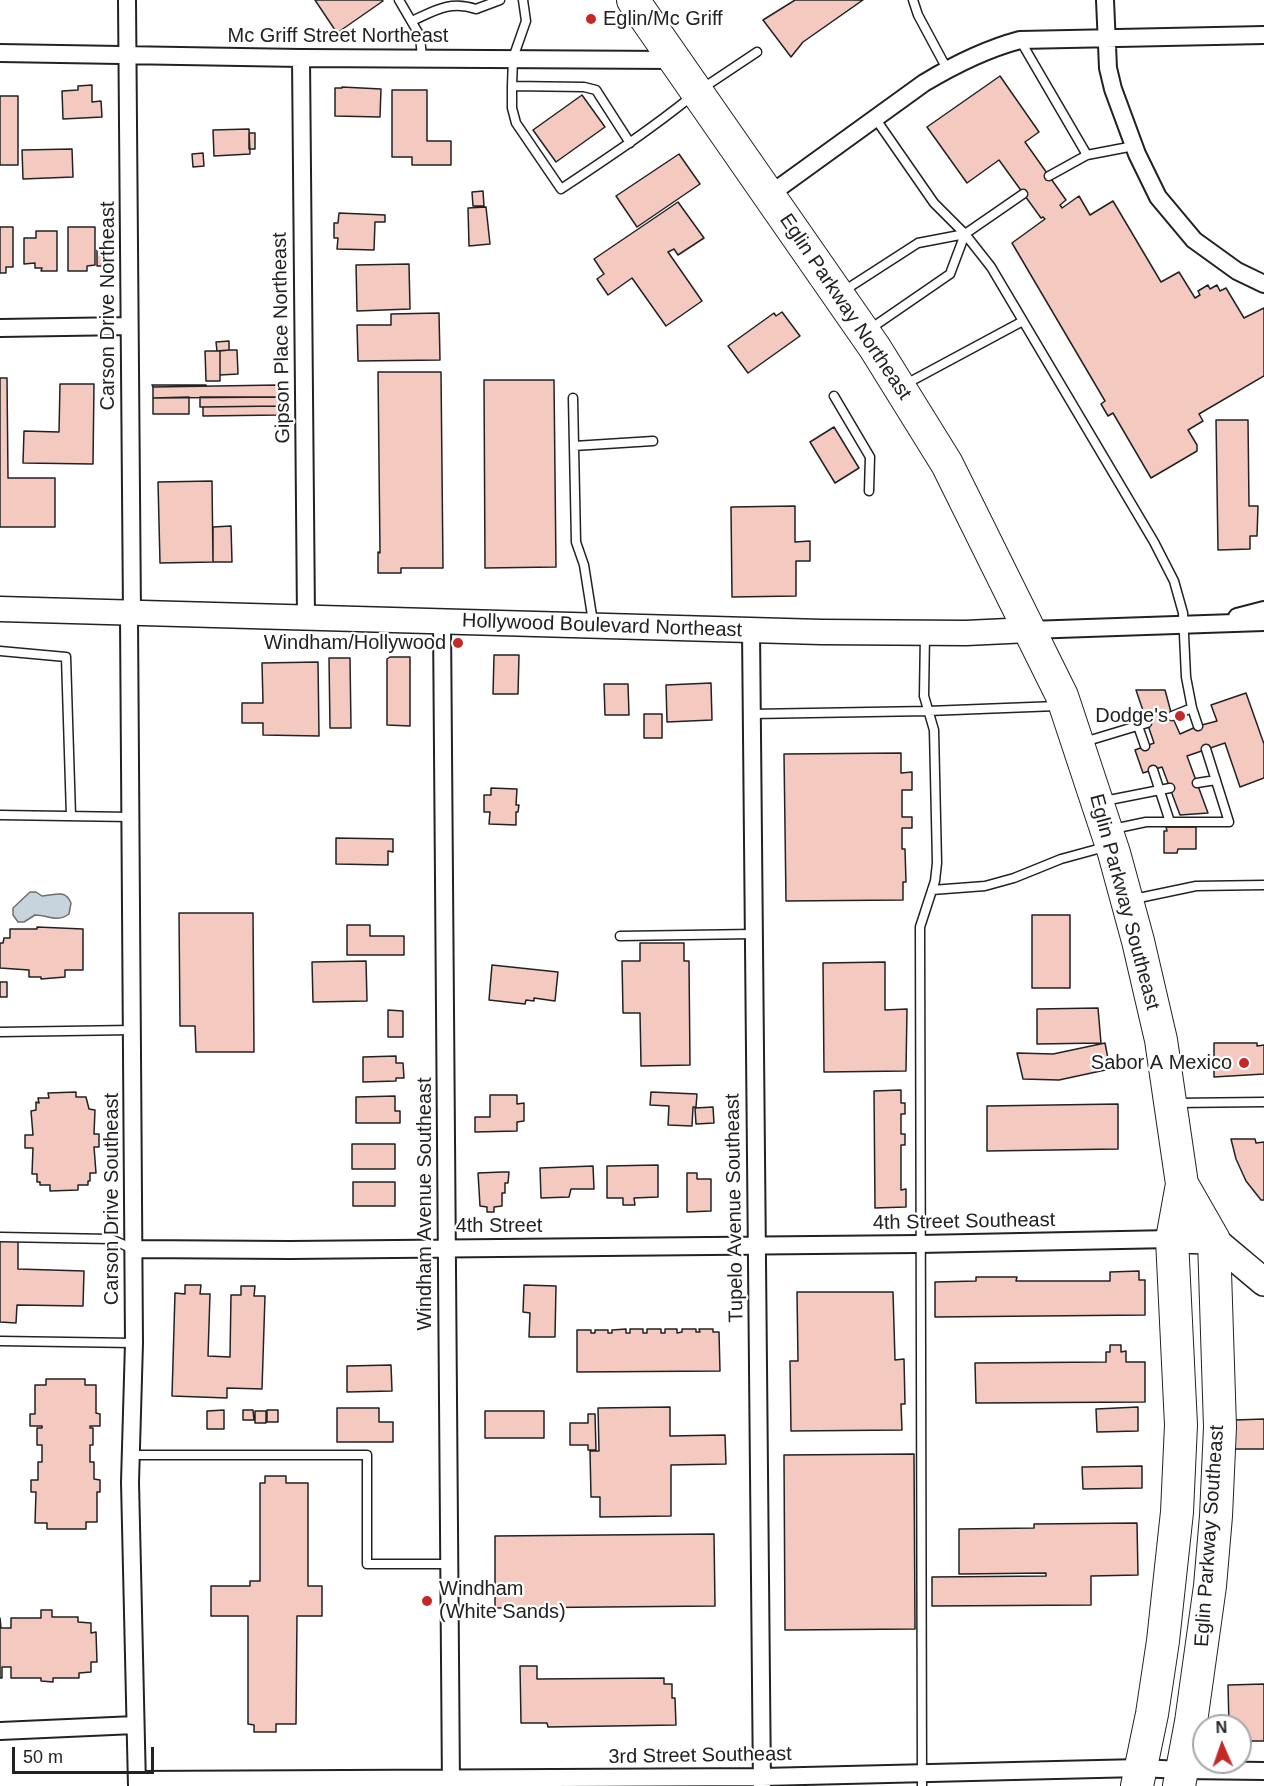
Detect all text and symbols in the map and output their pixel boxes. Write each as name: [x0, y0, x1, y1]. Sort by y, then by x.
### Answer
place label: Eglin/Mc Griff: [603, 7, 723, 31]
marker: Eglin/Mc Griff: [584, 12, 598, 26]
street label: Mc Griff Street Northeast: [228, 24, 448, 48]
street label: Carson Drive Northeast: [96, 202, 120, 410]
street label: Eglin Parkway Northeast: [774, 210, 916, 404]
street label: Gipson Place Northeast: [268, 232, 296, 444]
street label: Hollywood Boulevard Northeast: [462, 609, 742, 643]
place label: Windham/Hollywood: [264, 631, 446, 655]
marker: Windham/Hollywood: [451, 636, 465, 650]
place label: Dodge's: [1095, 704, 1168, 728]
marker: Dodge's: [1173, 709, 1187, 723]
street label: Eglin Parkway Southeast: [1084, 792, 1164, 1012]
place label: Sabor A Mexico: [1091, 1051, 1232, 1075]
marker: Sabor A Mexico: [1237, 1056, 1251, 1070]
street label: Windham Avenue Southeast: [413, 1077, 437, 1331]
street label: Carson Drive Southeast: [100, 1093, 124, 1305]
street label: Tupelo Avenue Southeast: [721, 1093, 749, 1323]
street label: 4th Street Southeast: [873, 1208, 1055, 1236]
street label: 4th Street: [456, 1214, 542, 1238]
street label: Eglin Parkway Southeast: [1190, 1424, 1230, 1648]
place label: Windham (White Sands): [439, 1577, 566, 1624]
marker: Windham (White Sands): [420, 1594, 434, 1608]
north arrow: [1192, 1714, 1252, 1774]
text: N: [1215, 1719, 1227, 1736]
scale bar: [15, 1735, 158, 1773]
street label: 3rd Street Southeast: [608, 1742, 792, 1770]
text: 50 m: [23, 1747, 63, 1767]

